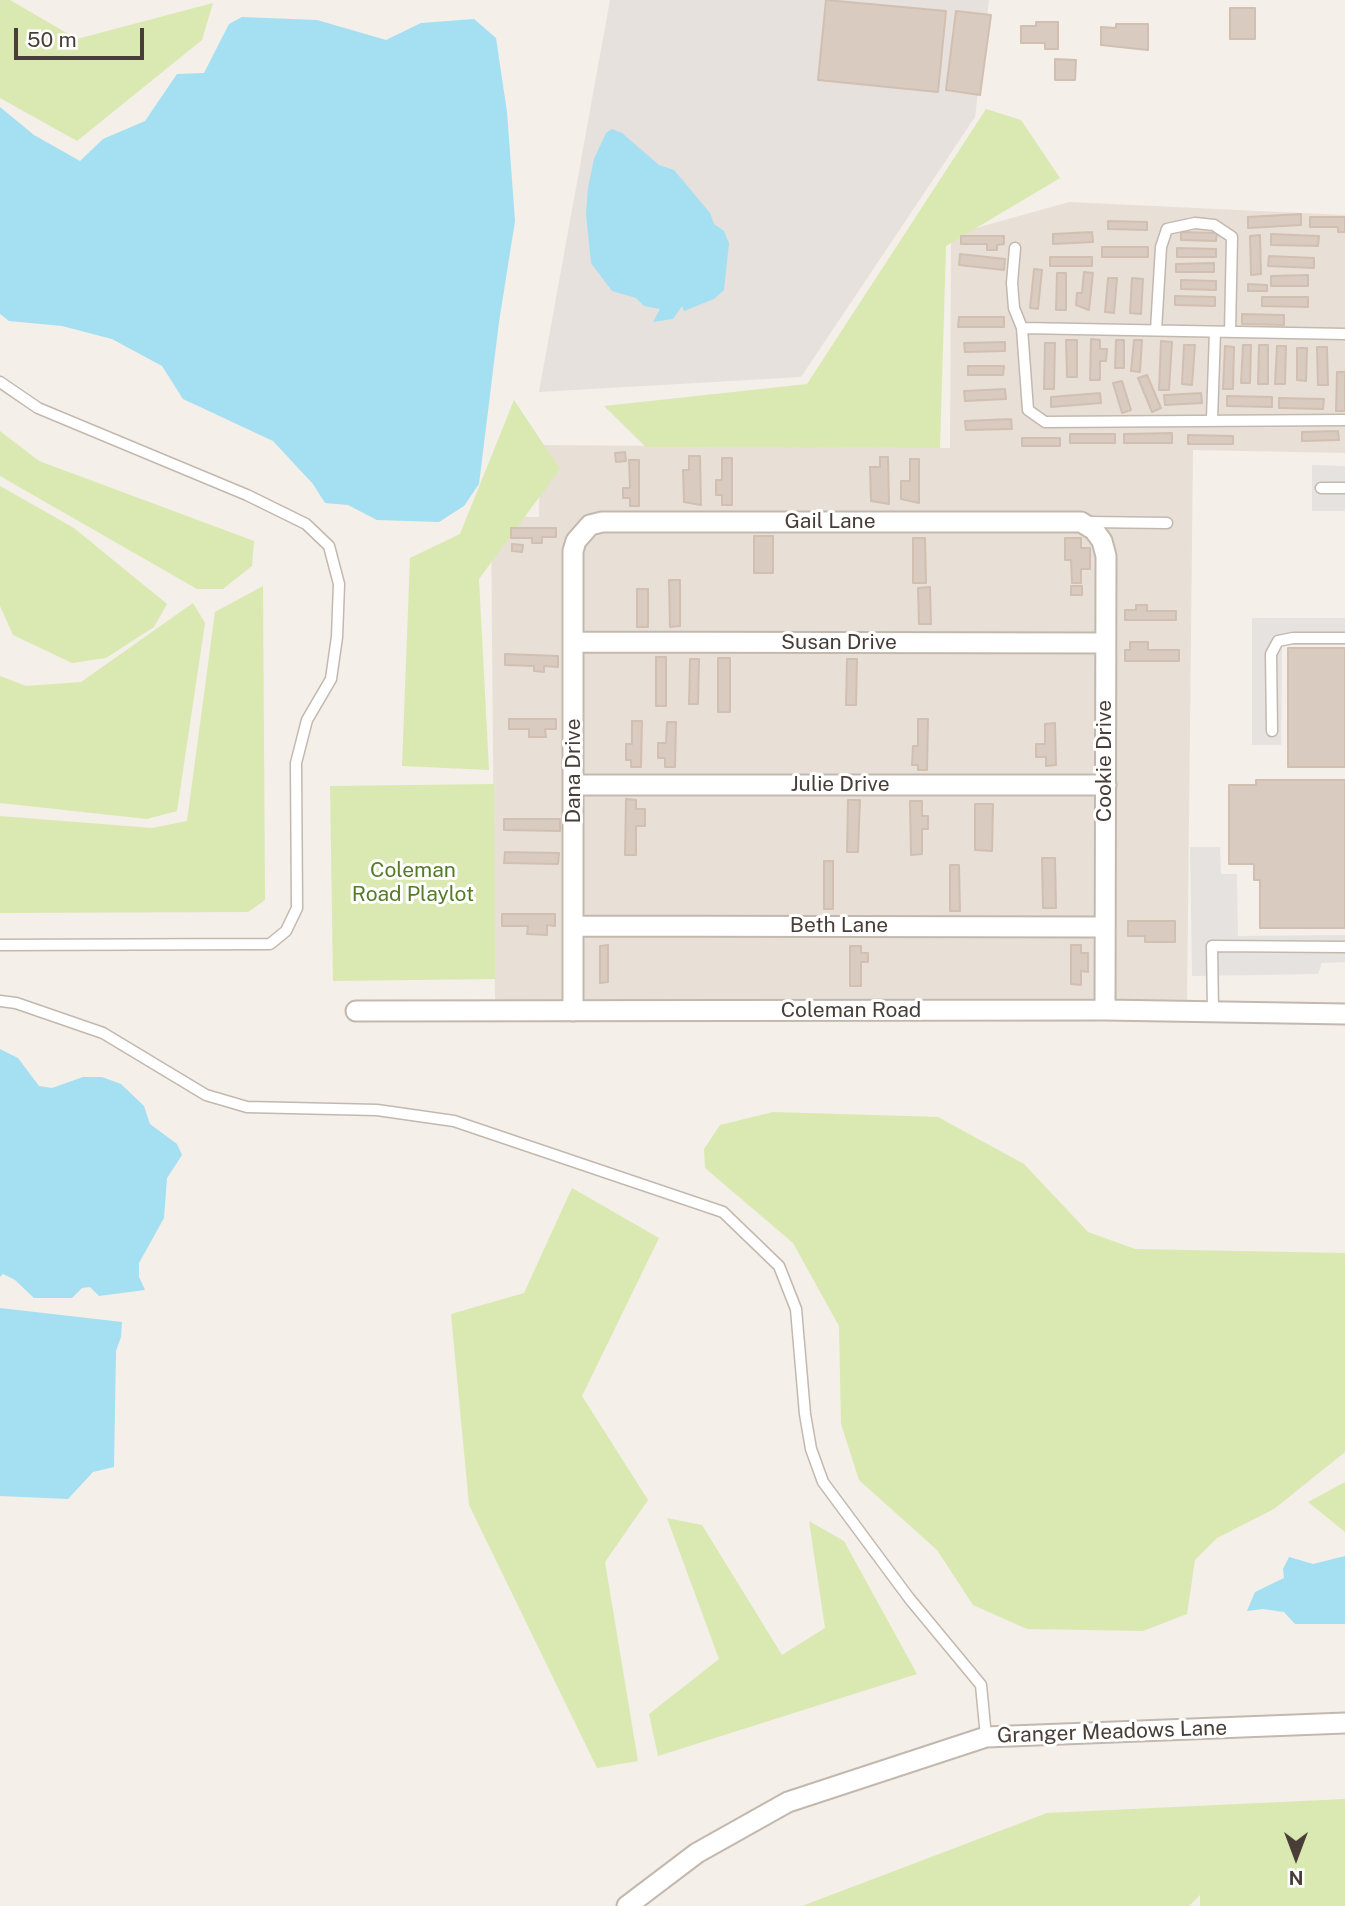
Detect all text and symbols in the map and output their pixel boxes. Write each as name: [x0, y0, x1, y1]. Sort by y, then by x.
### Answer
scale bar: [18, 14, 147, 58]
text: 50 m: [27, 27, 77, 52]
street label: Gail Lane: [784, 509, 876, 535]
street label: Susan Drive: [781, 630, 897, 656]
street label: Cookie Drive: [1092, 700, 1118, 822]
street label: Dana Drive: [561, 718, 587, 824]
street label: Julie Drive: [790, 772, 890, 798]
park label: Coleman Road Playlot: [352, 858, 474, 908]
street label: Beth Lane: [790, 913, 888, 939]
street label: Coleman Road: [781, 998, 921, 1024]
street label: Granger Meadows Lane: [996, 1715, 1228, 1749]
north arrow: [1261, 1822, 1331, 1892]
text: N: [1289, 1867, 1303, 1889]

